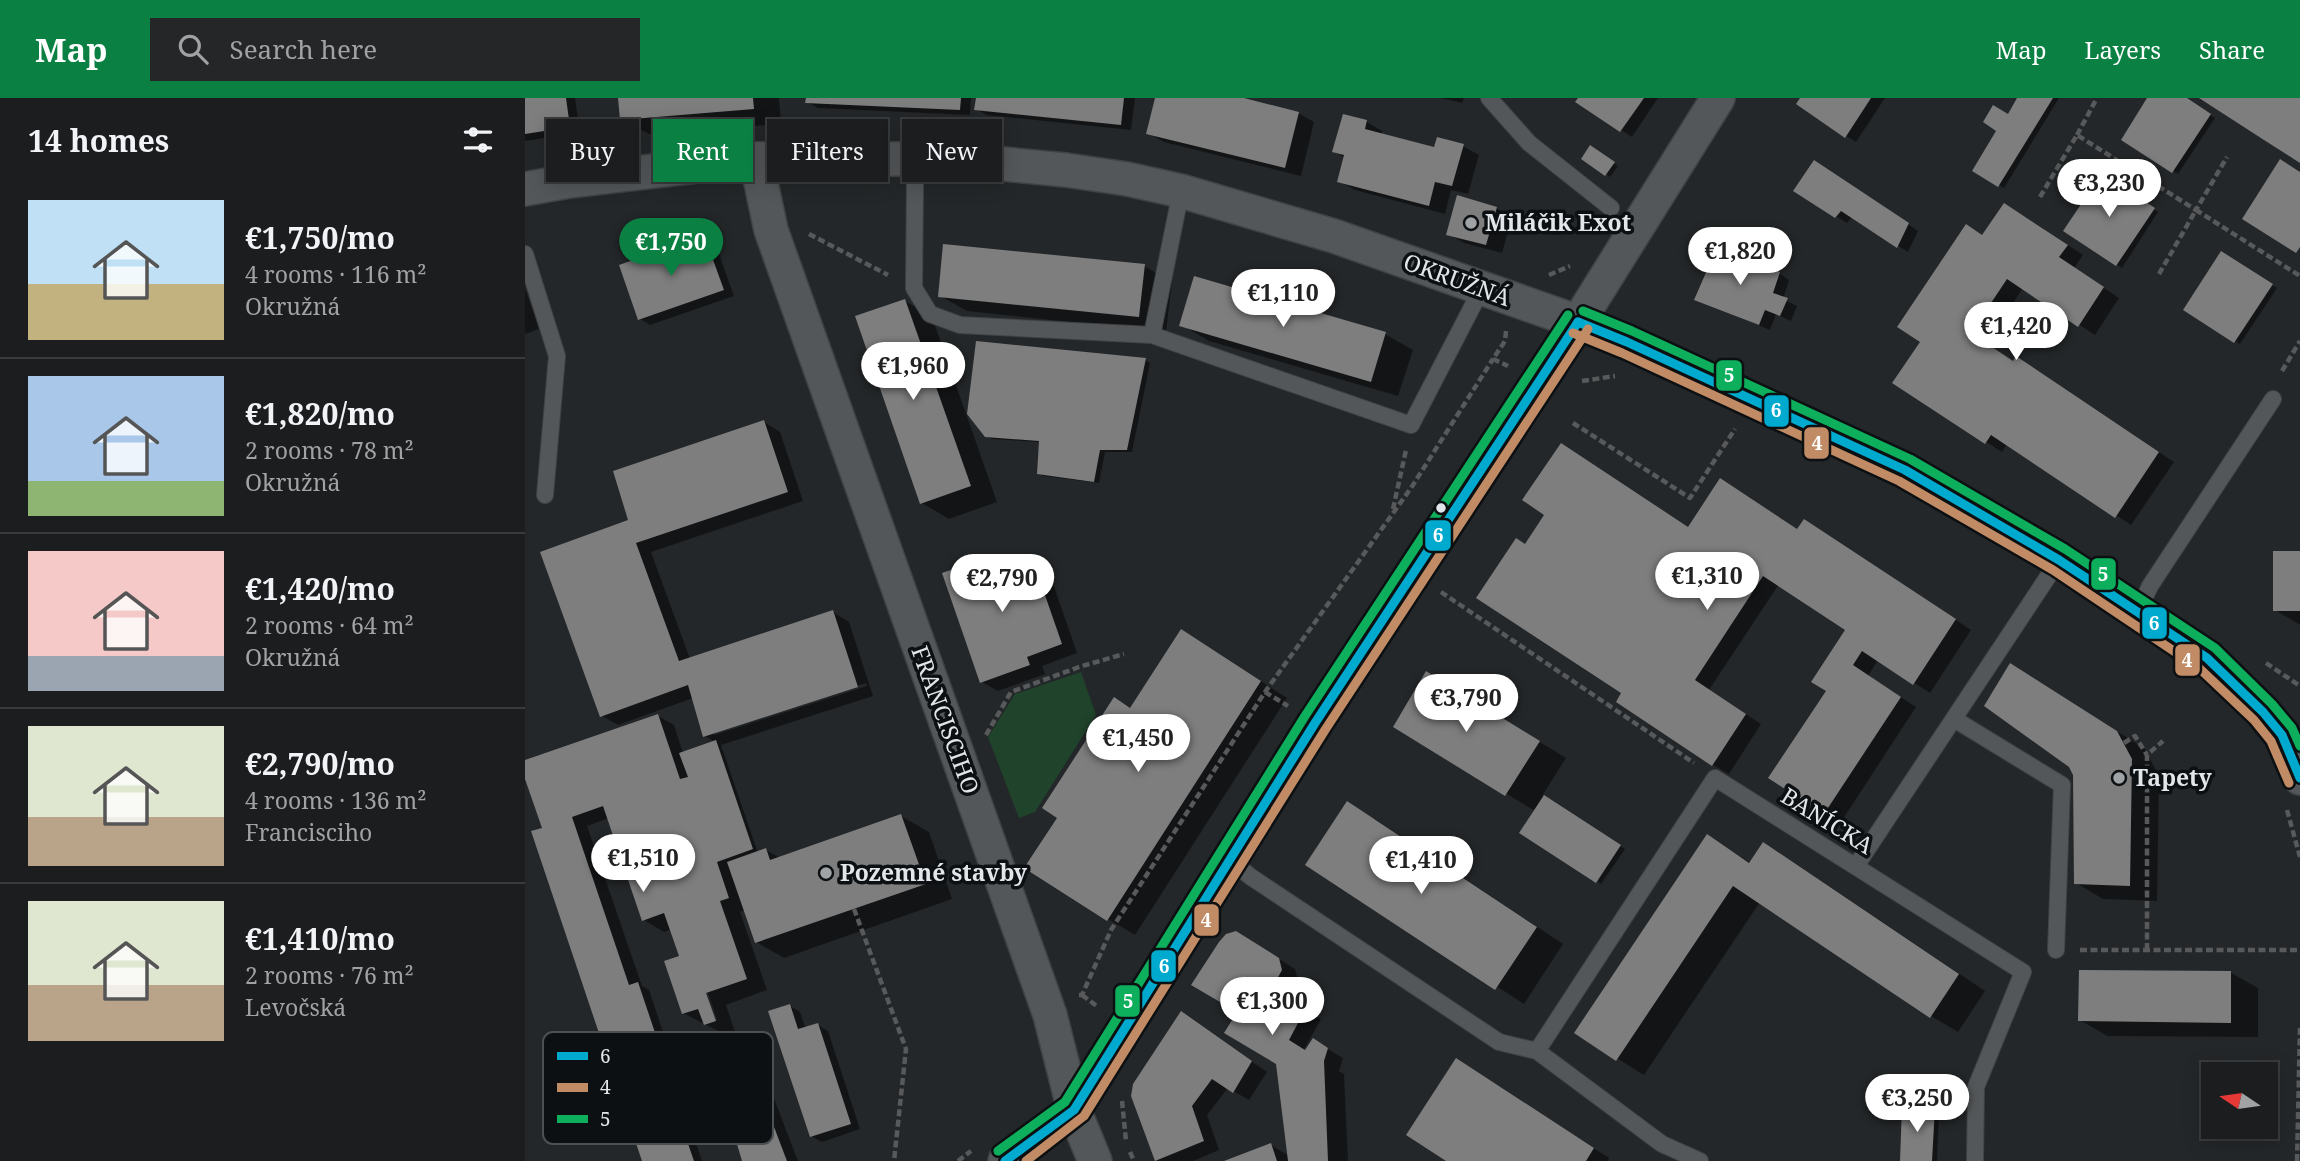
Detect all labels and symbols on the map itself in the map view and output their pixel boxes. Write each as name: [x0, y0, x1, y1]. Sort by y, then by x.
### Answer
pin: €3,230: [2052, 159, 2166, 219]
place label: Miláčik Exot: [1485, 206, 1631, 238]
marker: Miláčik Exot: [1463, 215, 1479, 231]
pin: €1,750: [614, 218, 728, 278]
pin: €1,820: [1683, 228, 1797, 287]
street label: OKRUŽNÁ: [1399, 245, 1516, 313]
pin: €1,110: [1226, 270, 1340, 329]
pin: €1,420: [1959, 302, 2073, 362]
pin: €1,960: [856, 342, 970, 402]
line badge: 5: [1715, 359, 1743, 392]
text: 5: [1724, 362, 1734, 388]
line badge: 6: [1763, 394, 1790, 428]
text: 6: [1771, 397, 1782, 423]
line badge: 4: [1803, 426, 1830, 460]
text: 4: [1812, 430, 1823, 456]
unlabelled marker: [1434, 501, 1448, 515]
line badge: 6: [1424, 519, 1452, 552]
text: 6: [1433, 522, 1444, 548]
pin: €1,310: [1650, 552, 1764, 612]
pin: €2,790: [945, 554, 1059, 614]
line badge: 5: [2090, 557, 2117, 591]
text: 5: [2098, 561, 2108, 587]
line badge: 6: [2141, 606, 2168, 640]
text: 6: [2149, 610, 2160, 636]
street label: FRANCISCIHO: [904, 641, 988, 798]
line badge: 4: [2174, 643, 2201, 677]
text: 4: [2182, 647, 2193, 673]
pin: €3,790: [1409, 674, 1523, 734]
pin: €1,450: [1081, 714, 1195, 774]
place label: Tapety: [2133, 761, 2212, 793]
marker: Tapety: [2111, 770, 2127, 786]
street label: BANÍCKA: [1775, 779, 1880, 861]
pin: €1,510: [586, 834, 700, 894]
pin: €1,410: [1364, 836, 1478, 896]
place label: Pozemné stavby: [840, 856, 1028, 888]
marker: Pozemné stavby: [818, 865, 834, 881]
line badge: 4: [1193, 903, 1220, 937]
text: 4: [1201, 907, 1212, 933]
line badge: 6: [1150, 949, 1177, 983]
text: 6: [1159, 953, 1170, 979]
pin: €1,300: [1215, 978, 1329, 1037]
line badge: 5: [1114, 984, 1141, 1018]
text: 5: [1123, 988, 1133, 1014]
legend: [543, 1032, 773, 1144]
text: 6: [600, 1043, 611, 1069]
north arrow: [2201, 1062, 2279, 1139]
text: 4: [600, 1074, 611, 1100]
pin: €3,250: [1860, 1074, 1974, 1134]
text: 5: [600, 1106, 611, 1132]

